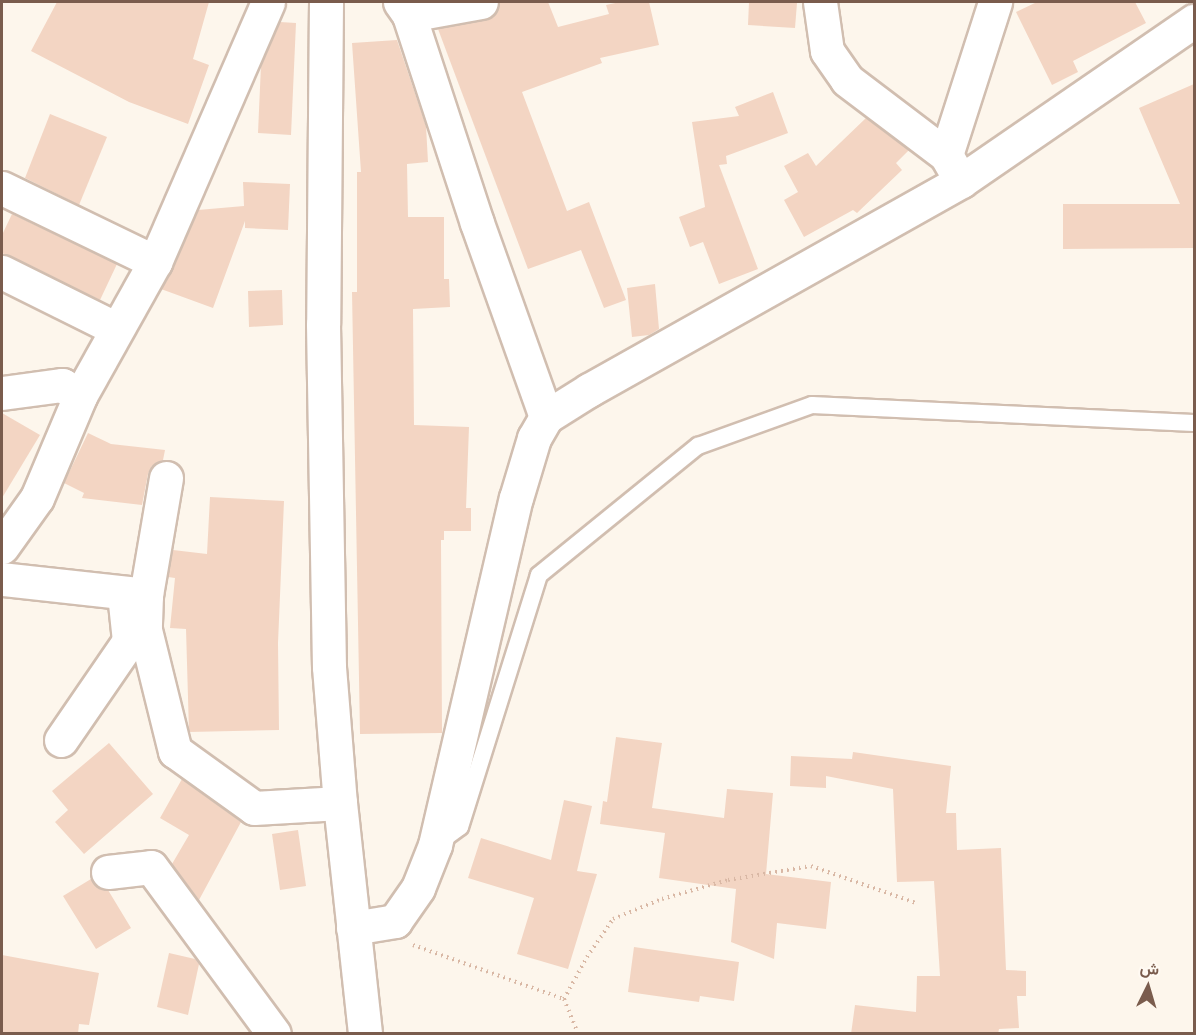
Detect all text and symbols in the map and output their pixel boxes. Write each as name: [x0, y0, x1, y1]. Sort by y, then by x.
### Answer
north arrow: [1118, 957, 1178, 1017]
text: ش: [1139, 958, 1160, 979]

